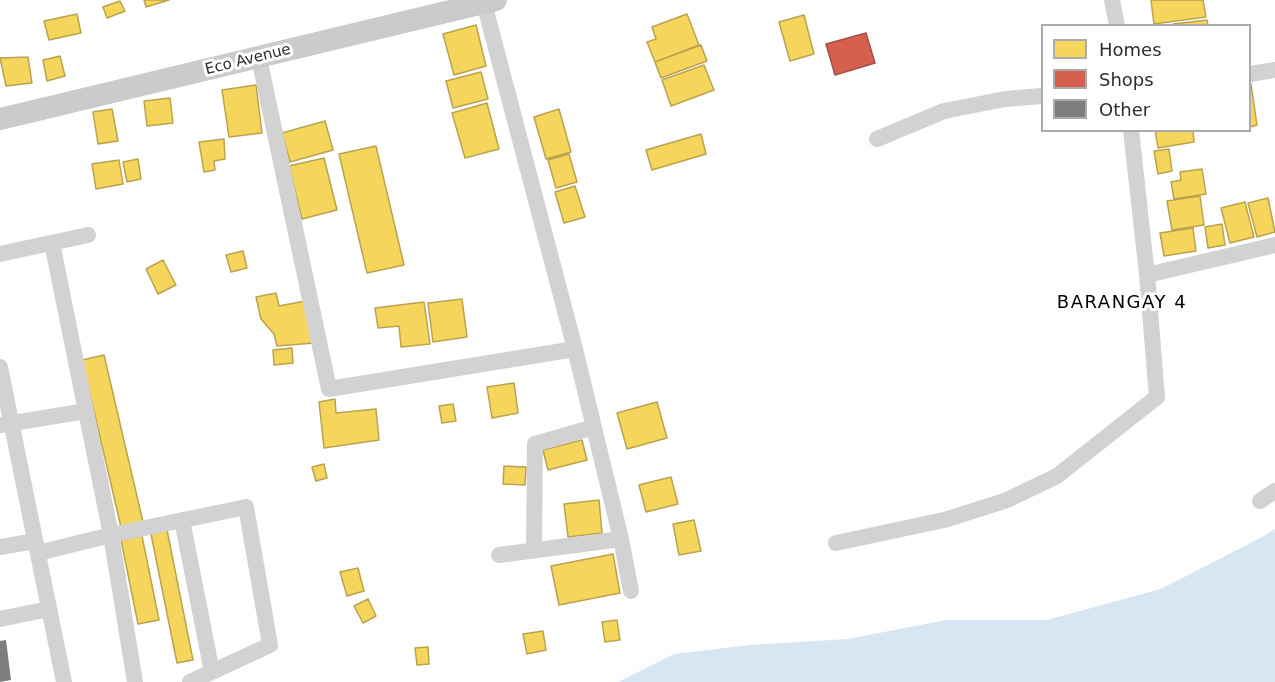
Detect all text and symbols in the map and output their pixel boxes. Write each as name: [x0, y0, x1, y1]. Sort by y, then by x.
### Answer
legend: [1041, 24, 1251, 132]
text: Homes: [1099, 39, 1162, 60]
street label: Eco Avenue: [203, 41, 293, 79]
text: Shops: [1099, 69, 1154, 90]
text: Other: [1099, 99, 1150, 120]
district label: BARANGAY 4: [1057, 292, 1187, 314]

